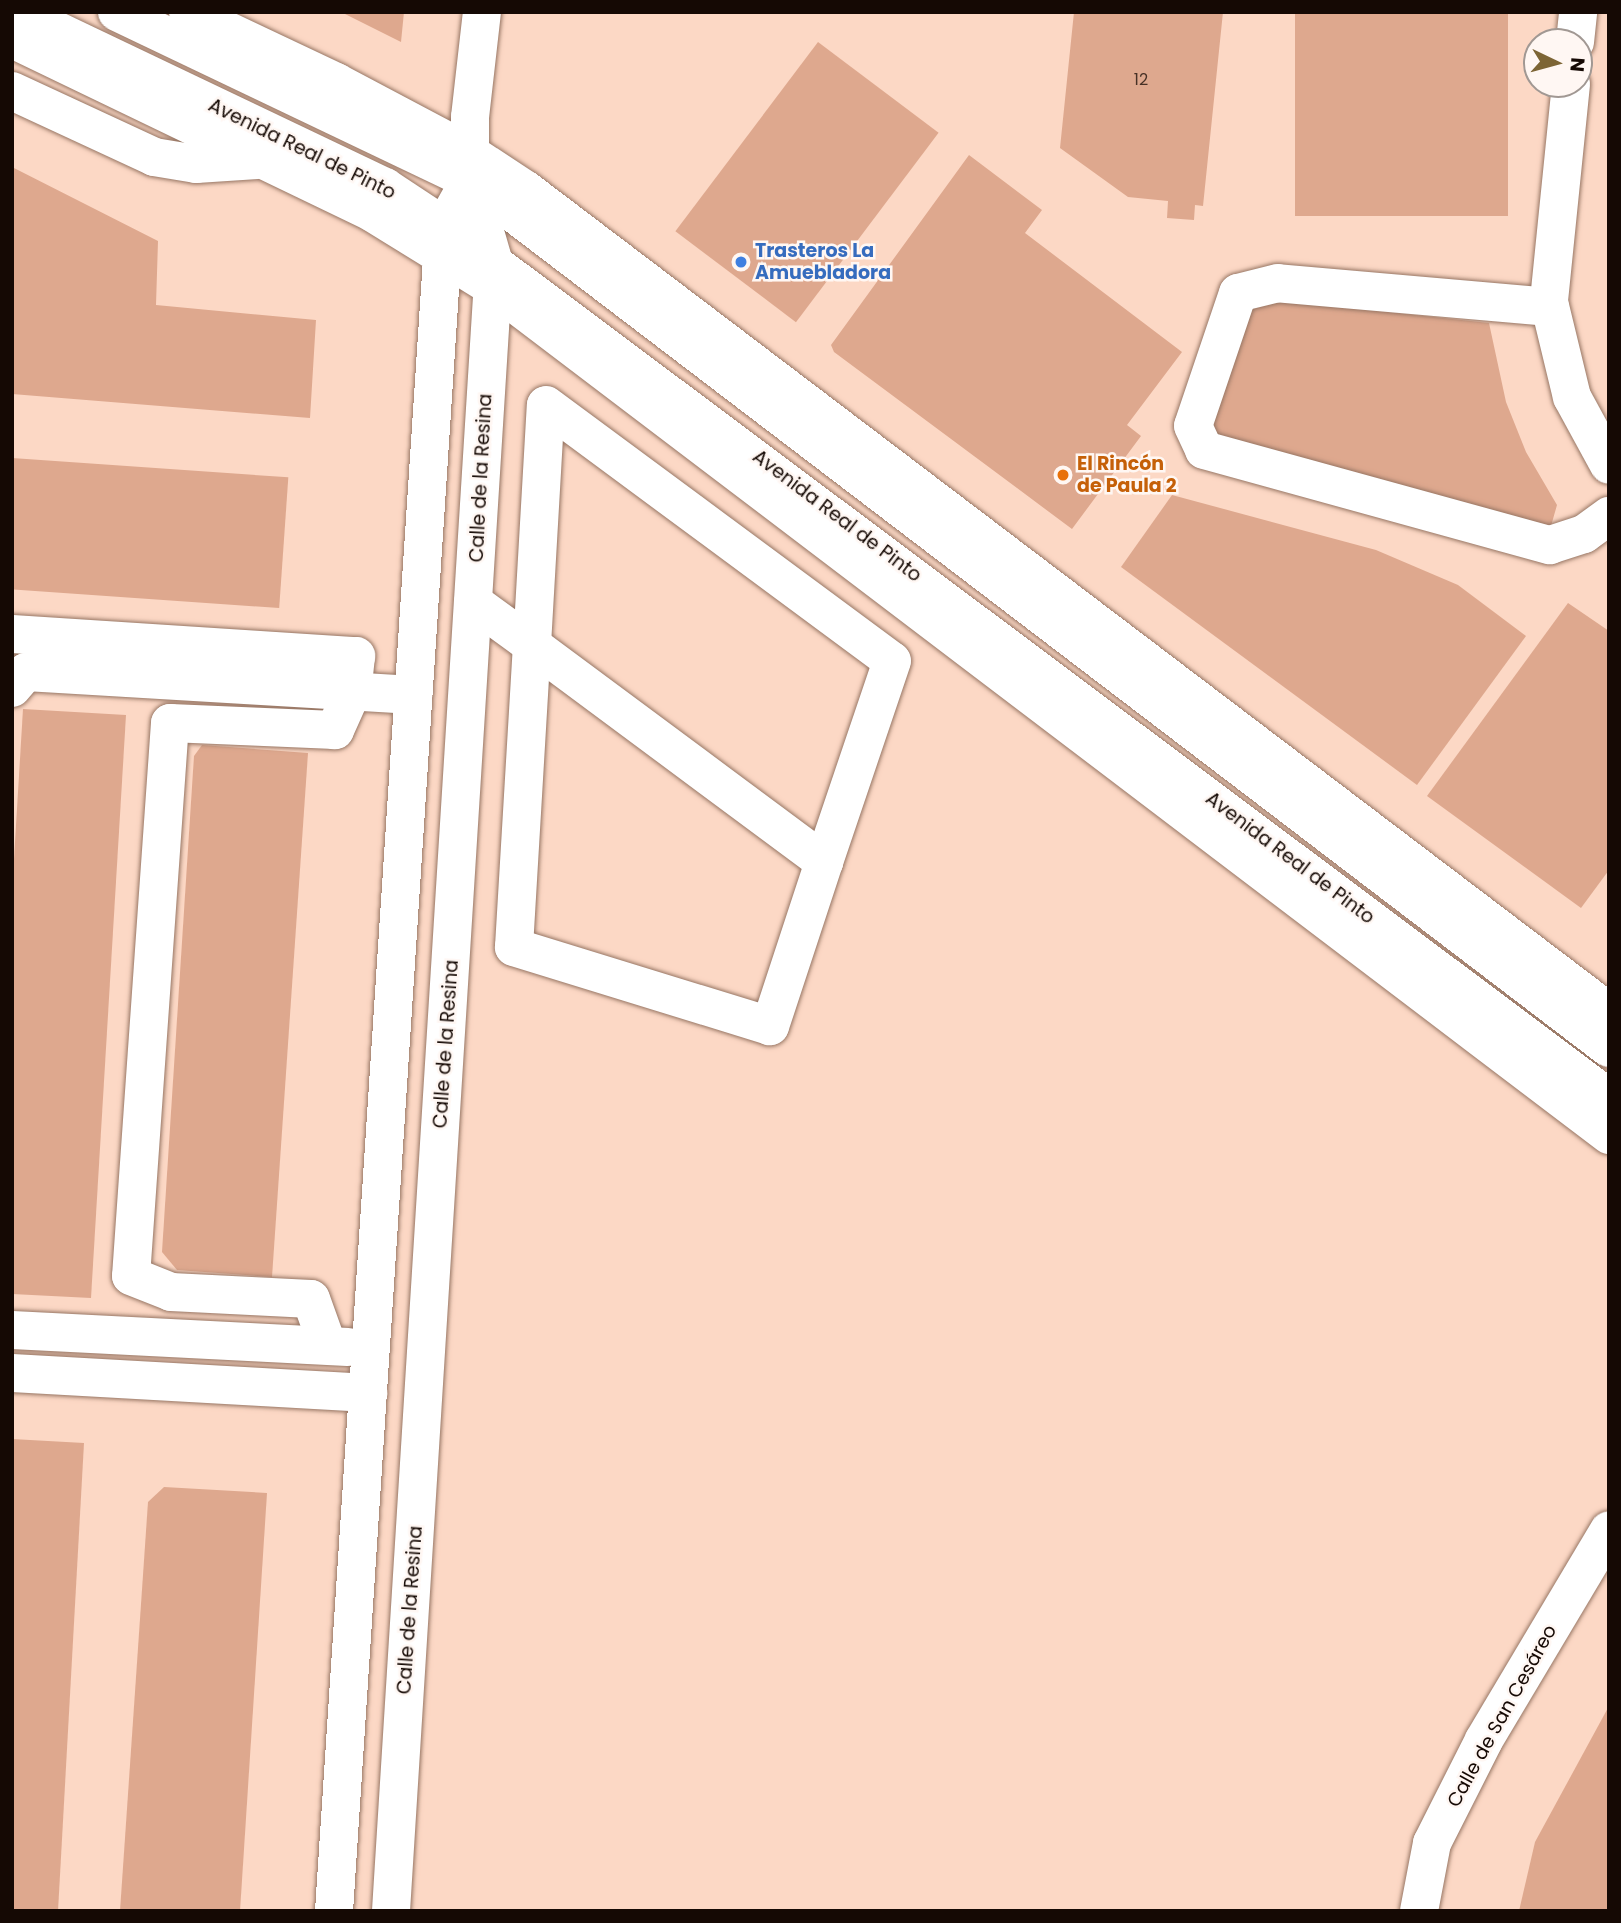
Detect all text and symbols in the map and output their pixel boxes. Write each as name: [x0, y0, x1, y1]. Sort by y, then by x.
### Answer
north arrow: [1523, 28, 1593, 98]
text: N: [1563, 56, 1591, 73]
house number: 12: [1134, 70, 1148, 90]
street label: Avenida Real de Pinto: [205, 94, 399, 204]
place label: Trasteros La Amuebladora: [755, 240, 891, 284]
marker: Trasteros La Amuebladora: [733, 254, 749, 270]
street label: Calle de la Resina: [465, 393, 497, 563]
street label: Avenida Real de Pinto: [748, 445, 926, 587]
place label: El Rincón de Paula 2: [1077, 453, 1177, 497]
marker: El Rincón de Paula 2: [1055, 467, 1071, 483]
street label: Avenida Real de Pinto: [1201, 787, 1379, 929]
street label: Calle de la Resina: [429, 959, 463, 1129]
street label: Calle de la Resina: [393, 1525, 427, 1695]
street label: Calle de San Cesáreo: [1442, 1621, 1562, 1811]

